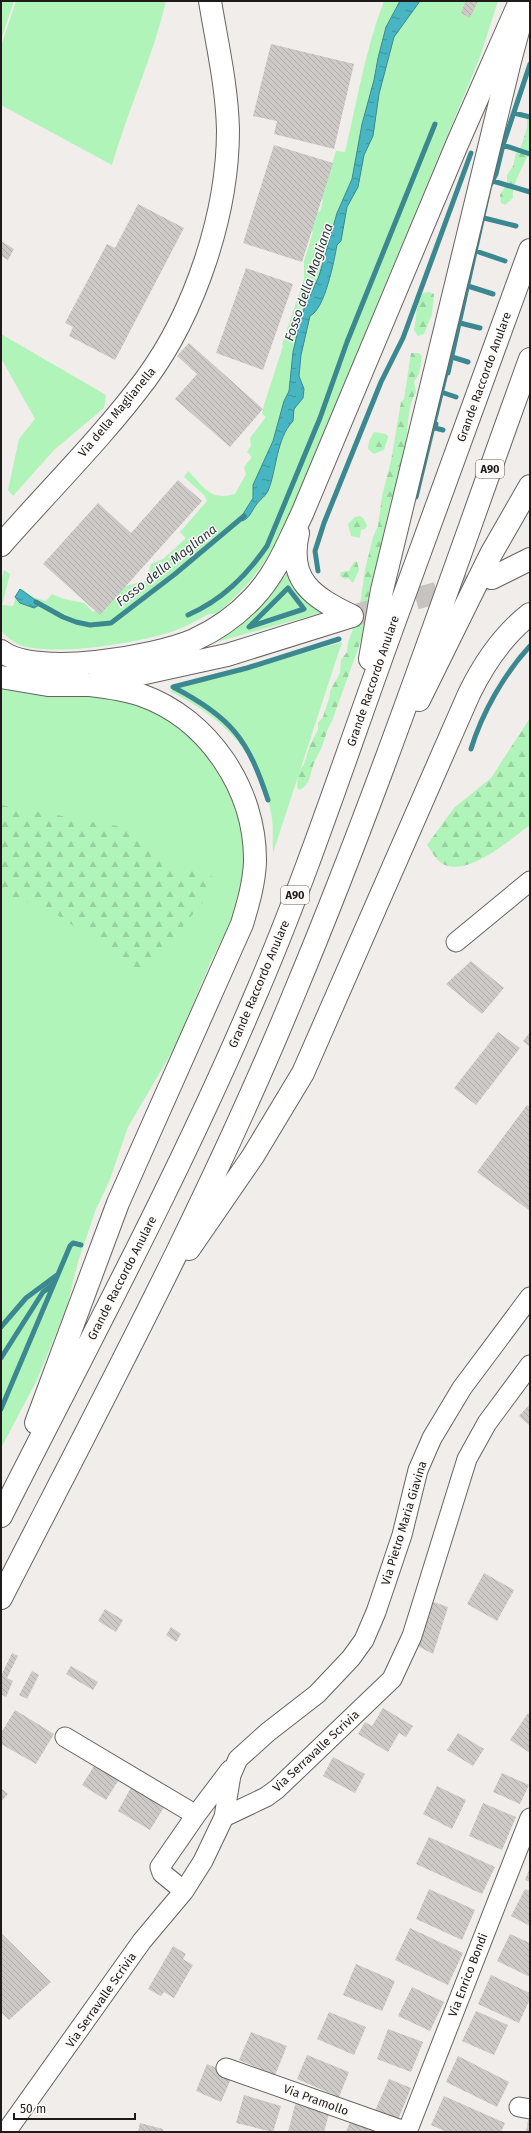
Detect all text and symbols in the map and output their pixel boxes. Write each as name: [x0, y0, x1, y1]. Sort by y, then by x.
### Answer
water label: Fosso della Magliana: [281, 221, 336, 343]
street label: Grande Raccordo Anulare: [454, 310, 514, 444]
street label: Via della Maglianella: [75, 364, 159, 460]
road number: A90: [476, 460, 504, 478]
water label: Fosso della Magliana: [113, 522, 220, 609]
street label: Grande Raccordo Anulare: [344, 614, 402, 748]
road number: A90: [281, 886, 309, 904]
street label: Grande Raccordo Anulare: [226, 918, 292, 1050]
street label: Grande Raccordo Anulare: [85, 1214, 159, 1342]
street label: Via Pietro Maria Giavina: [378, 1459, 430, 1587]
street label: Via Serravalle Scrivia: [270, 1707, 362, 1795]
street label: Via Enrico Bondi: [446, 1931, 490, 2019]
street label: Via Serravalle Scrivia: [63, 1950, 139, 2050]
street label: Via Pramollo: [281, 2082, 351, 2118]
scale bar: [14, 2095, 135, 2121]
text: 50 m: [20, 2102, 46, 2116]

